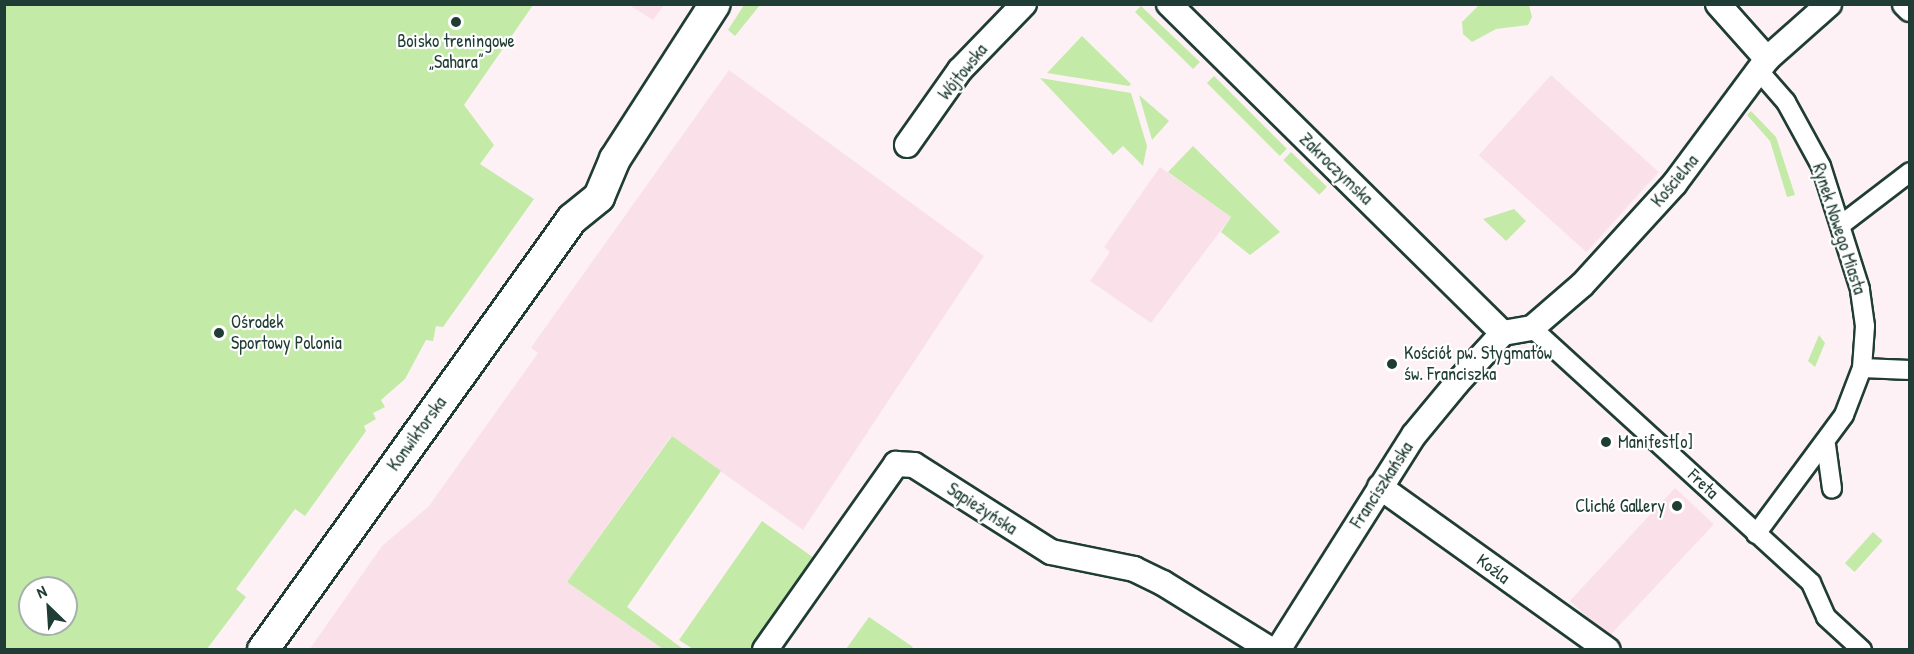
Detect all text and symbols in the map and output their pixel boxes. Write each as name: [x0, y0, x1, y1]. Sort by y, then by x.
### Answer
marker: Boisko treningowe „Sahara”: [449, 15, 463, 29]
place label: Boisko treningowe „Sahara”: [397, 31, 515, 74]
street label: Wójtowska: [934, 40, 992, 104]
street label: Zakroczymska: [1295, 129, 1377, 209]
street label: Kościelna: [1647, 150, 1703, 212]
street label: Rynek Nowego Miasta: [1808, 161, 1870, 297]
place label: Ośrodek Sportowy Polonia: [231, 312, 342, 354]
marker: Ośrodek Sportowy Polonia: [212, 326, 226, 340]
place label: Kościół pw. Stygmatów św. Franciszka: [1404, 343, 1552, 386]
marker: Kościół pw. Stygmatów św. Franciszka: [1385, 357, 1399, 371]
street label: Konwiktorska: [383, 393, 451, 475]
place label: Manifest[o]: [1618, 431, 1693, 453]
marker: Manifest[o]: [1599, 435, 1613, 449]
street label: Franciszkańska: [1346, 438, 1418, 532]
street label: Freta: [1683, 464, 1723, 504]
street label: Sapieżyńska: [943, 478, 1021, 540]
place label: Cliché Gallery: [1575, 495, 1665, 517]
marker: Cliché Gallery: [1670, 499, 1684, 513]
street label: Koźla: [1472, 549, 1514, 589]
north arrow: [18, 576, 78, 636]
text: N: [33, 580, 50, 603]

